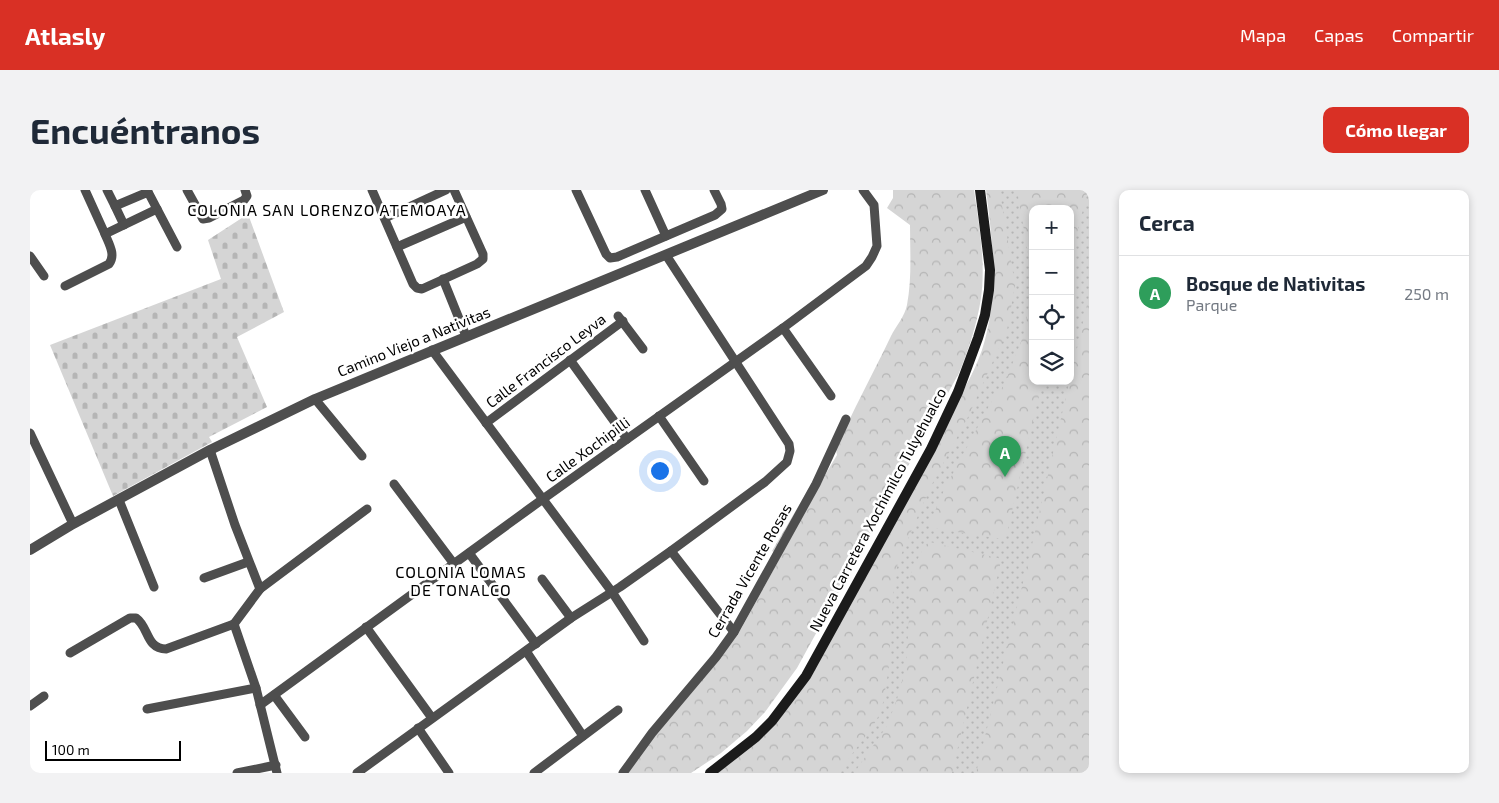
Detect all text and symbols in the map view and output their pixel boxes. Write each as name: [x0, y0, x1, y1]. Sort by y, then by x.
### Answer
text: Atlasly: [25, 21, 105, 50]
text: Mapa: [1240, 24, 1286, 46]
text: Capas: [1314, 24, 1364, 46]
text: Compartir: [1392, 24, 1474, 46]
button: Cómo llegar: [1323, 107, 1469, 153]
text: Encuéntranos: [30, 109, 260, 151]
district label: COLONIA SAN LORENZO ATEMOAYA: [187, 200, 467, 219]
map controls: [1029, 205, 1074, 385]
button: +: [1029, 205, 1074, 250]
text: Cerca: [1139, 210, 1195, 235]
button: −: [1029, 250, 1074, 295]
text: Bosque de Nativitas: [1186, 272, 1365, 295]
text: A: [1150, 284, 1160, 303]
text: 250 m: [1404, 284, 1449, 303]
button: locate: [1029, 295, 1074, 340]
text: Parque: [1186, 295, 1237, 314]
street label: Camino Viejo a Nativitas: [334, 302, 493, 381]
street label: Calle Francisco Leyva: [482, 309, 609, 411]
button: layers: [1029, 340, 1074, 385]
street label: Nueva Carretera Xochimilco Tulyehualco: [805, 385, 949, 635]
street label: Calle Xochipilli: [542, 413, 633, 486]
pin: A: [989, 436, 1021, 477]
your location: [647, 458, 673, 484]
street label: Cerrada Vicente Rosas: [703, 500, 795, 641]
district label: COLONIA LOMAS DE TONALCO: [395, 562, 527, 599]
scale bar: [45, 738, 181, 761]
text: 100 m: [52, 741, 90, 758]

